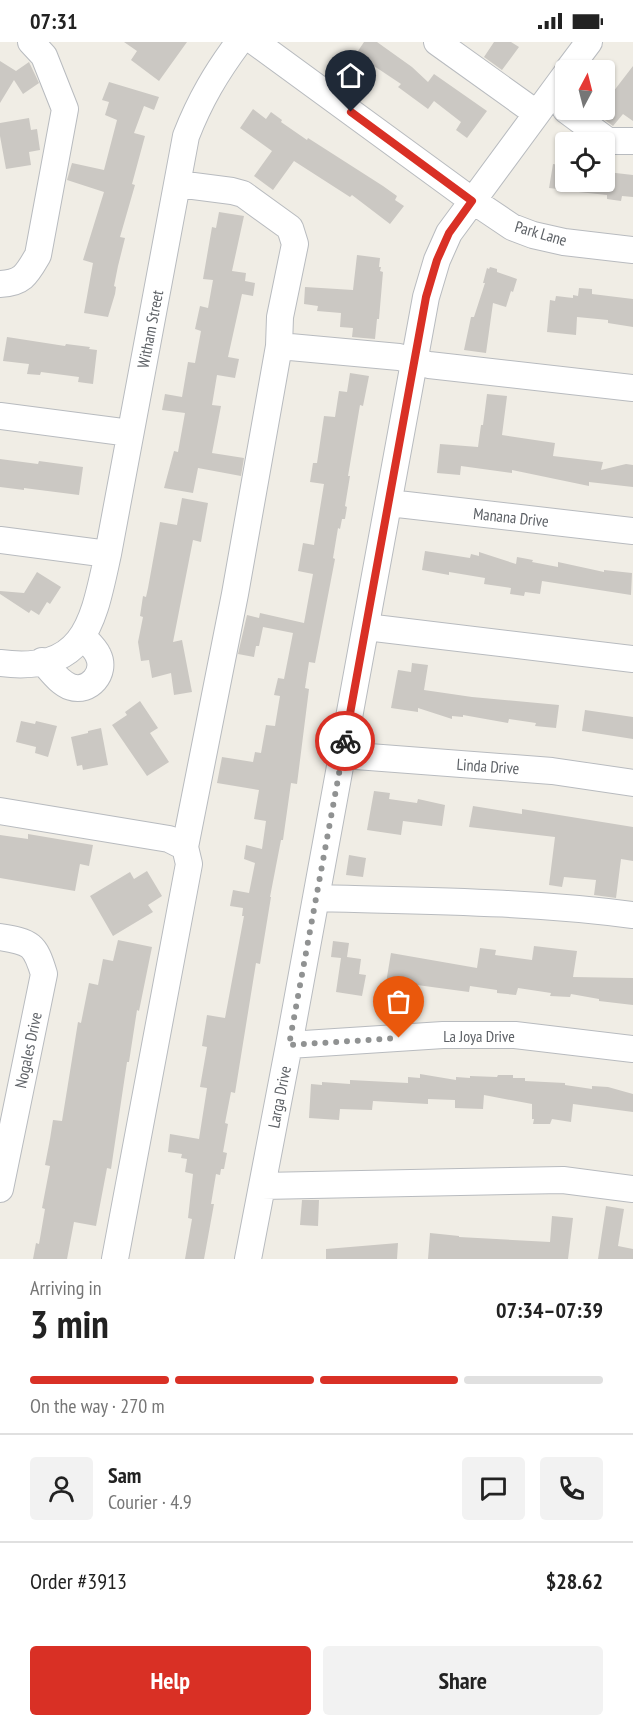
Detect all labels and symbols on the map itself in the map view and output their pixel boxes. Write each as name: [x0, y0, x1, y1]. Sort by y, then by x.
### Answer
pin: [325, 50, 376, 112]
north arrow: [555, 60, 615, 120]
street label: Park Lane: [513, 216, 569, 250]
street label: Witham Street: [133, 288, 167, 370]
street label: Manana Drive: [472, 503, 550, 531]
courier: [315, 711, 375, 771]
street label: Linda Drive: [456, 754, 520, 778]
pin: [373, 976, 424, 1038]
street label: Nogales Drive: [10, 1010, 46, 1090]
street label: La Joya Drive: [443, 1026, 515, 1046]
street label: Larga Drive: [263, 1064, 295, 1130]

